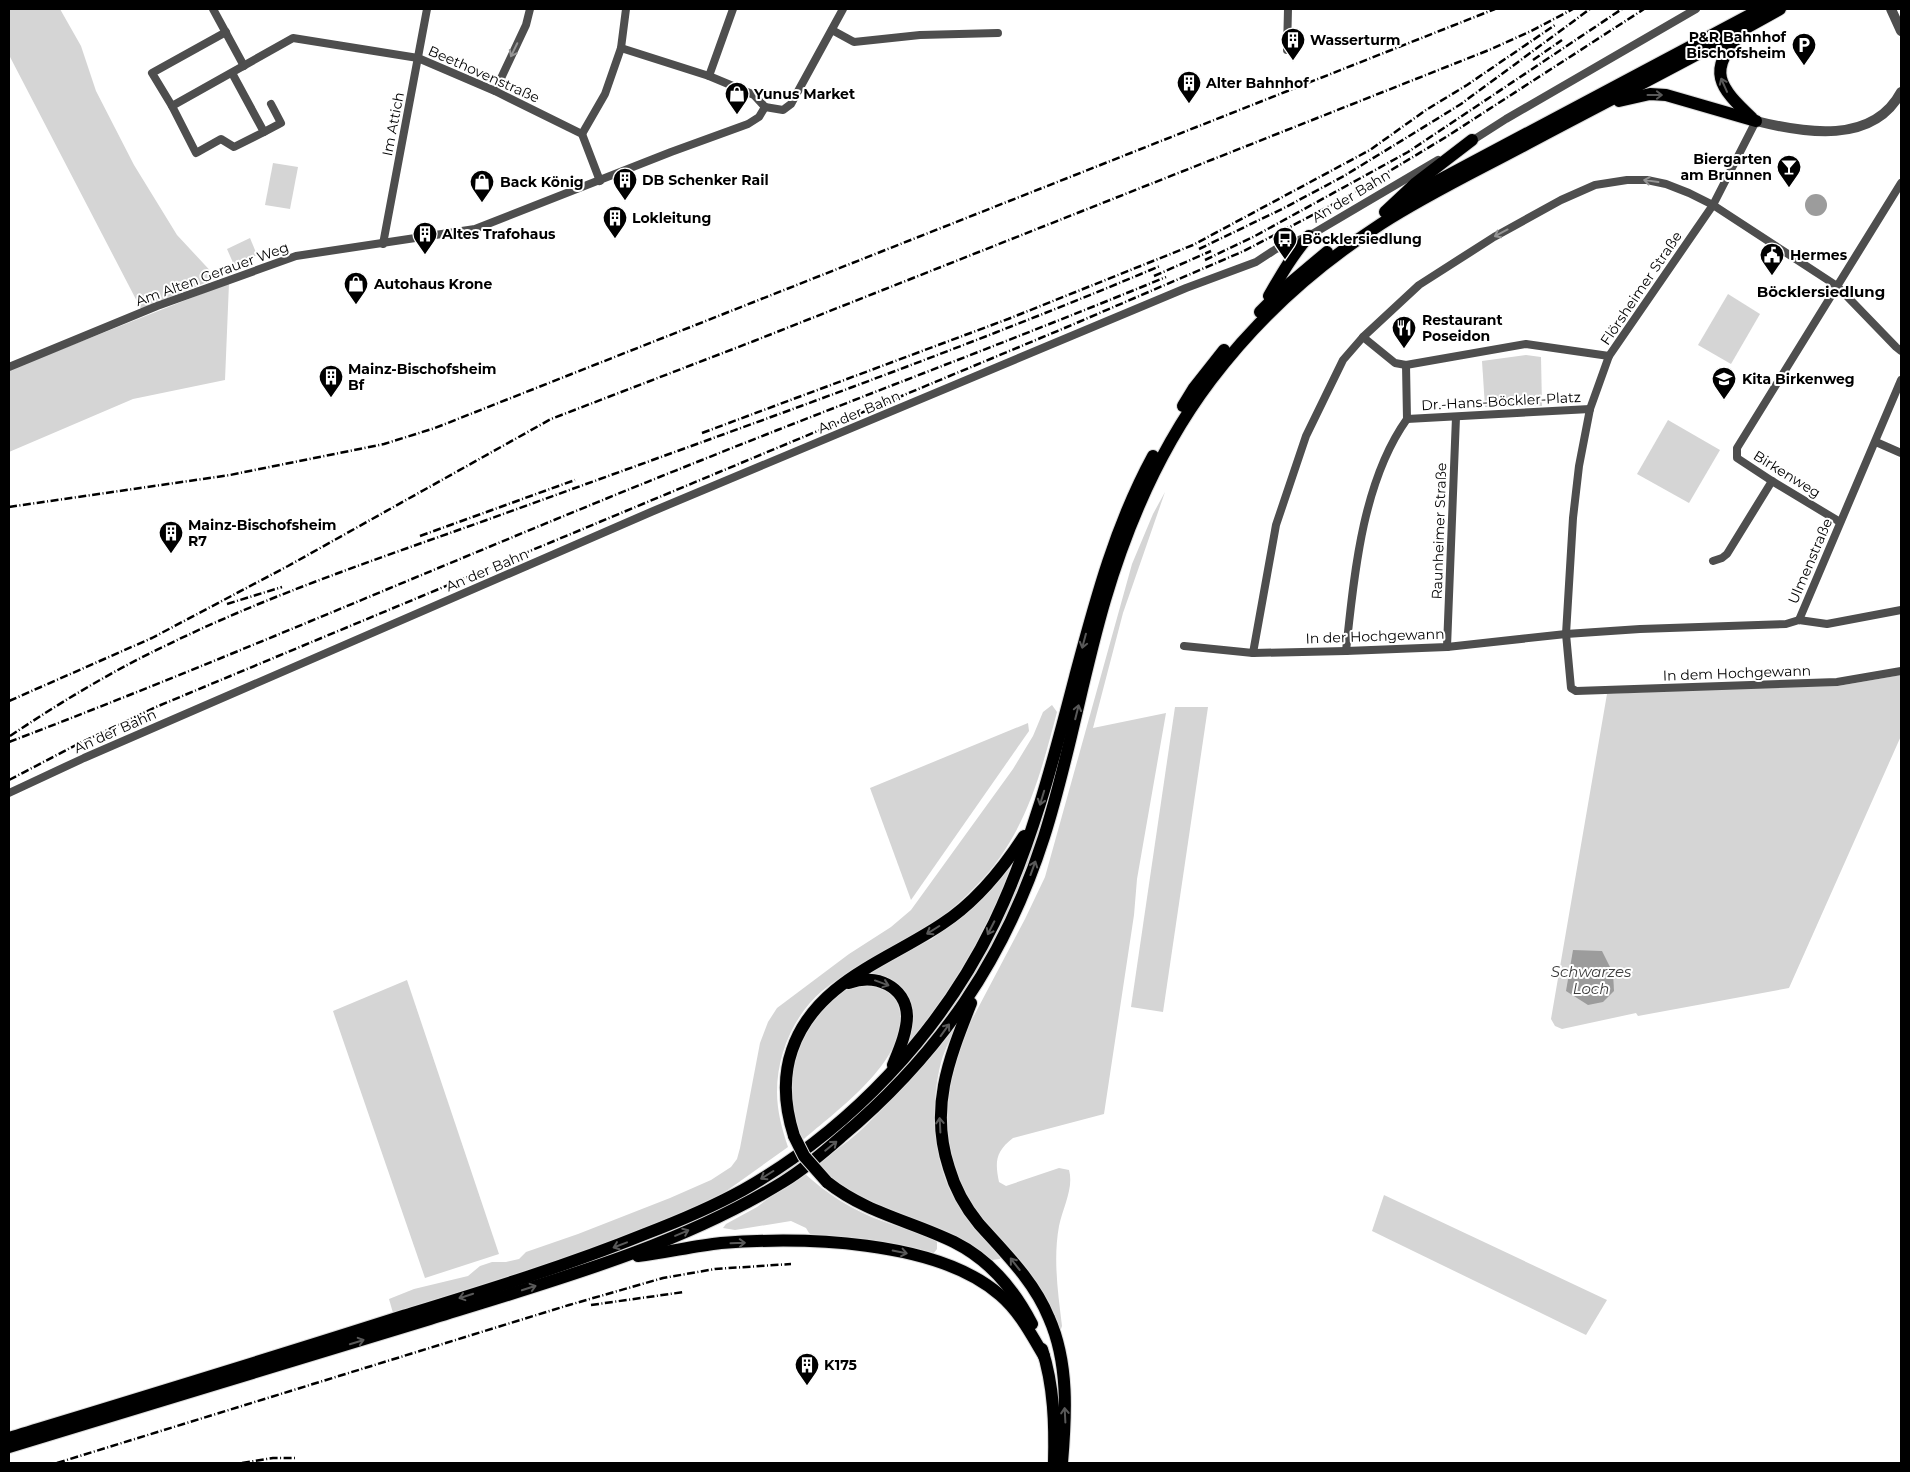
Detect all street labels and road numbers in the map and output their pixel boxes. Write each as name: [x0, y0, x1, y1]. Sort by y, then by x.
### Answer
street label: Beethovenstraße: [425, 41, 543, 107]
street label: Im Attich: [378, 90, 408, 158]
street label: An der Bahn: [1309, 166, 1393, 226]
street label: Flörsheimer Straße: [1596, 228, 1686, 348]
street label: Am Alten Gerauer Weg: [133, 238, 291, 310]
street label: An der Bahn: [815, 386, 903, 438]
street label: Dr.-Hans-Böckler-Platz: [1421, 388, 1581, 414]
street label: Birkenweg: [1750, 446, 1824, 502]
street label: Raunheimer Straße: [1428, 462, 1450, 600]
street label: Ulmenstraße: [1784, 515, 1836, 607]
street label: An der Bahn: [443, 544, 531, 596]
street label: In der Hochgewann: [1305, 625, 1445, 647]
street label: In dem Hochgewann: [1663, 661, 1811, 685]
street label: An der Bahn: [71, 705, 159, 757]

